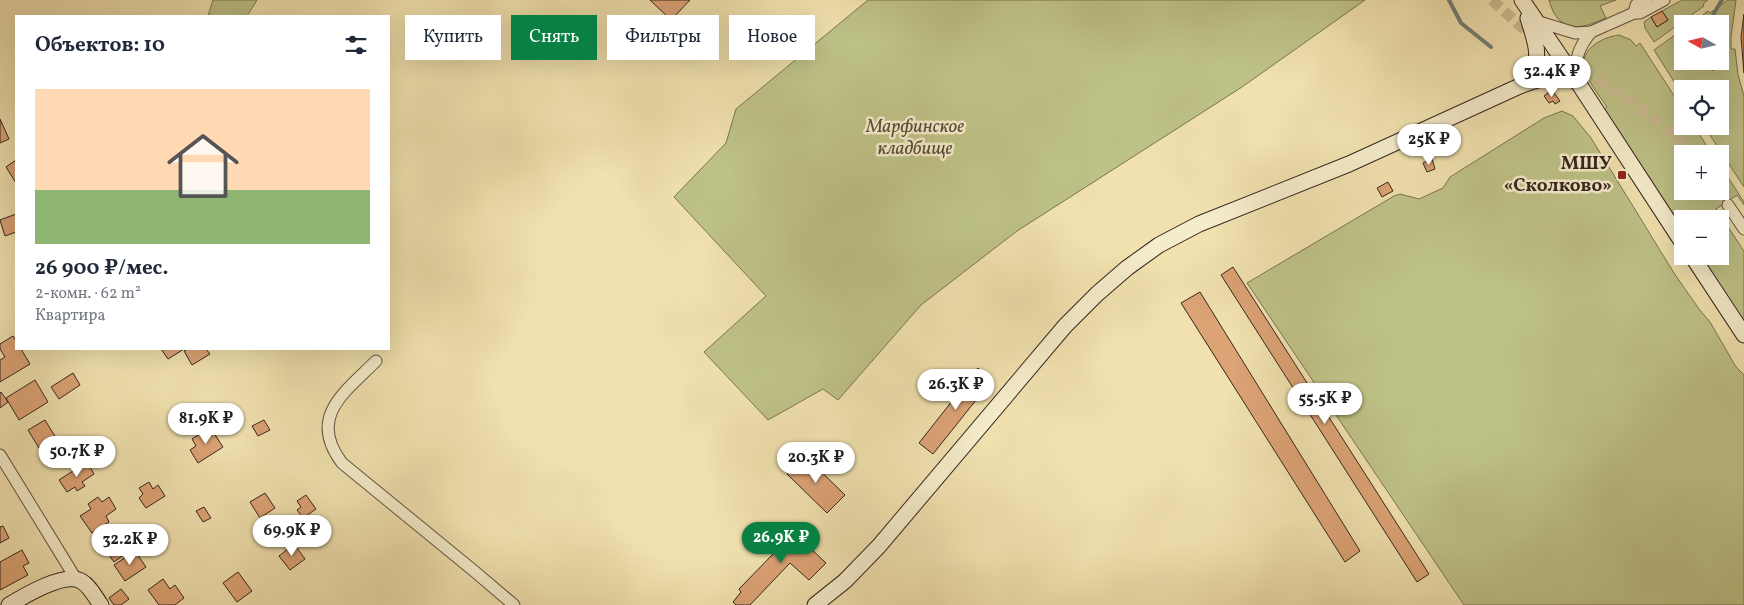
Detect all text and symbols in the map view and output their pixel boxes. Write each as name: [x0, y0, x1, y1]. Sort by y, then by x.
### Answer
chip: Купить: [405, 15, 501, 60]
chip: Снять: [511, 15, 597, 60]
chip: Фильтры: [607, 15, 719, 60]
chip: Новое: [729, 15, 815, 60]
north arrow: [1674, 15, 1729, 70]
map controls: [1674, 15, 1729, 265]
text: Объектов: 10: [35, 31, 165, 60]
icon: filters: [342, 31, 370, 59]
pin: 32.4K ₽: [1506, 56, 1598, 98]
text: 32.4K ₽: [1524, 61, 1580, 83]
button: locate: [1674, 80, 1729, 135]
park label: Марфинское кладбище: [865, 114, 964, 162]
icon: home: [158, 121, 248, 211]
pin: 25K ₽: [1394, 124, 1464, 166]
text: 25K ₽: [1408, 129, 1450, 151]
button: +: [1674, 145, 1729, 200]
place label: МШУ «Сколково»: [1504, 151, 1612, 199]
marker: МШУ «Сколково»: [1616, 169, 1628, 181]
button: −: [1674, 210, 1729, 265]
text: 26 900 ₽/мес.: [35, 254, 168, 283]
text: 2-комн. · 62 m²: [35, 283, 141, 305]
text: Квартира: [35, 305, 105, 327]
pin: 26.3K ₽: [910, 368, 1002, 411]
text: 26.3K ₽: [928, 374, 984, 396]
pin: 55.5K ₽: [1279, 382, 1371, 425]
text: 55.5K ₽: [1298, 388, 1352, 410]
pin: 81.9K ₽: [160, 402, 252, 445]
text: 81.9K ₽: [179, 408, 233, 430]
pin: 50.7K ₽: [31, 436, 123, 478]
text: 50.7K ₽: [50, 441, 104, 463]
pin: 20.3K ₽: [770, 442, 862, 484]
text: 20.3K ₽: [788, 447, 844, 469]
pin: 69.9K ₽: [246, 514, 338, 557]
text: 69.9K ₽: [264, 520, 320, 542]
pin: 26.9K ₽: [735, 522, 827, 564]
pin: 32.2K ₽: [84, 524, 176, 566]
text: 26.9K ₽: [753, 527, 809, 549]
text: 32.2K ₽: [102, 529, 158, 551]

